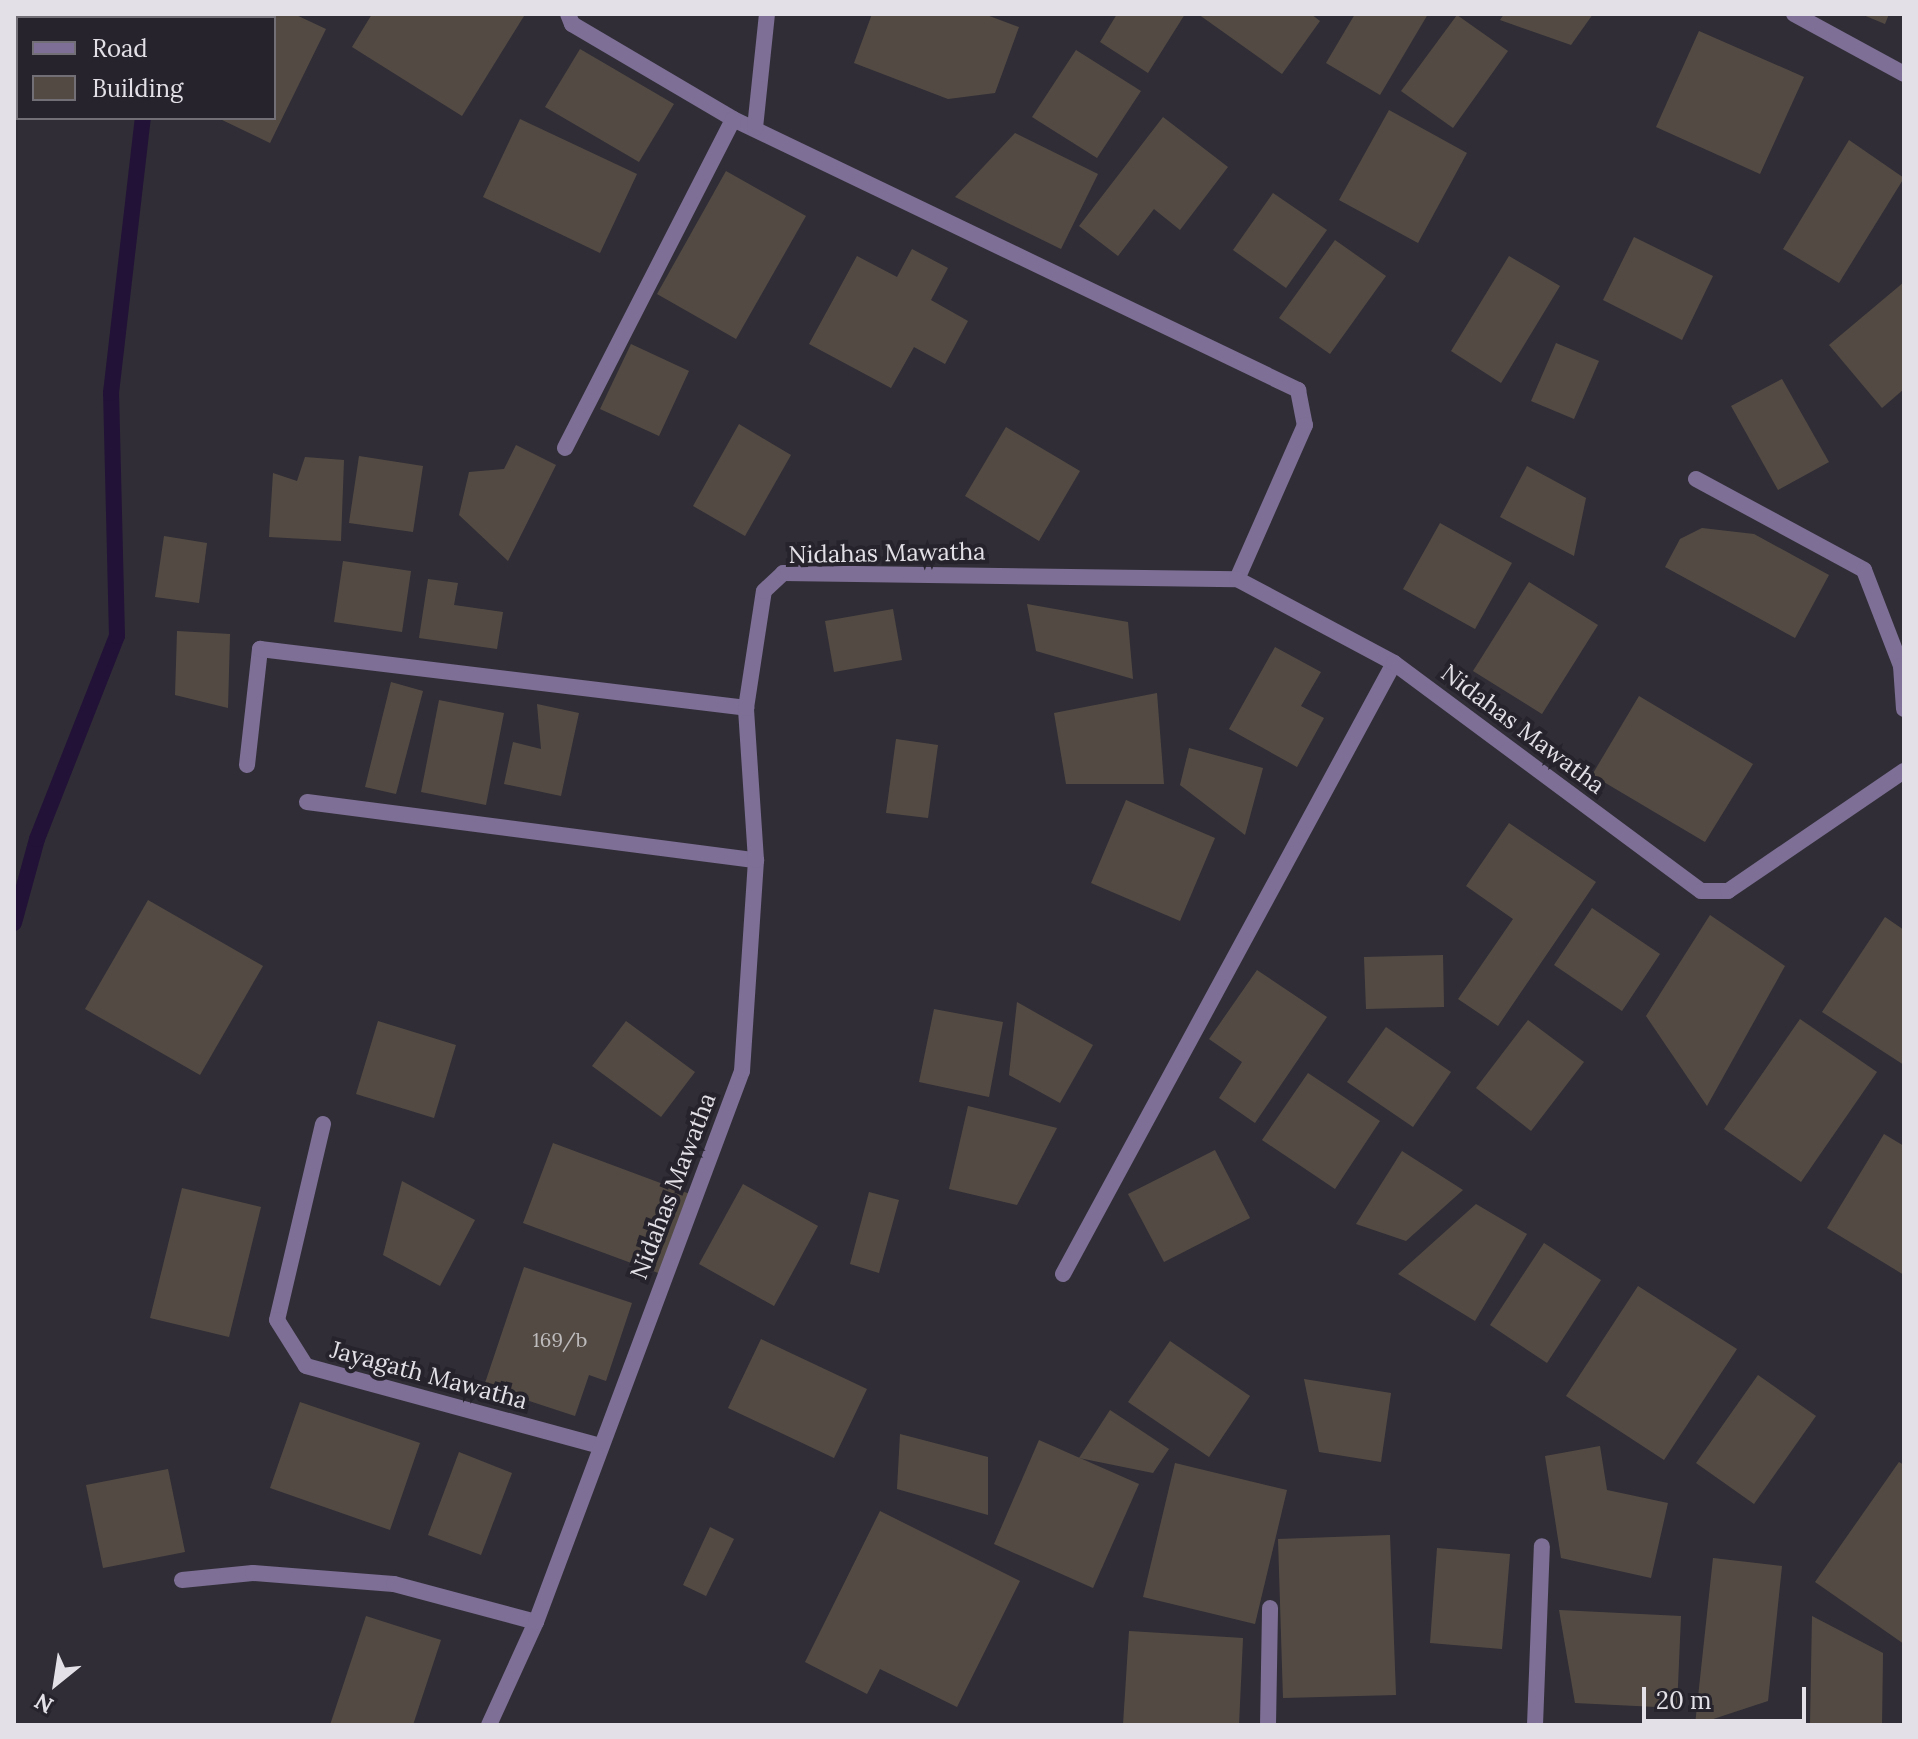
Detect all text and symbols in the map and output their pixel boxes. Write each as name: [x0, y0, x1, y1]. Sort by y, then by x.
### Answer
legend: [16, 16, 276, 120]
text: Road: [92, 33, 148, 64]
text: Building: [92, 73, 183, 104]
street label: Nidahas Mawatha: [788, 537, 986, 569]
street label: Nidahas Mawatha: [1436, 658, 1610, 800]
street label: Nidahas Mawatha: [624, 1089, 722, 1283]
house number: 169/b: [533, 1327, 587, 1351]
street label: Jayagath Mawatha: [327, 1335, 531, 1415]
north arrow: [16, 1643, 96, 1723]
scale bar: [1646, 1671, 1810, 1721]
text: 20 m: [1656, 1685, 1712, 1716]
text: N: [30, 1687, 58, 1720]

